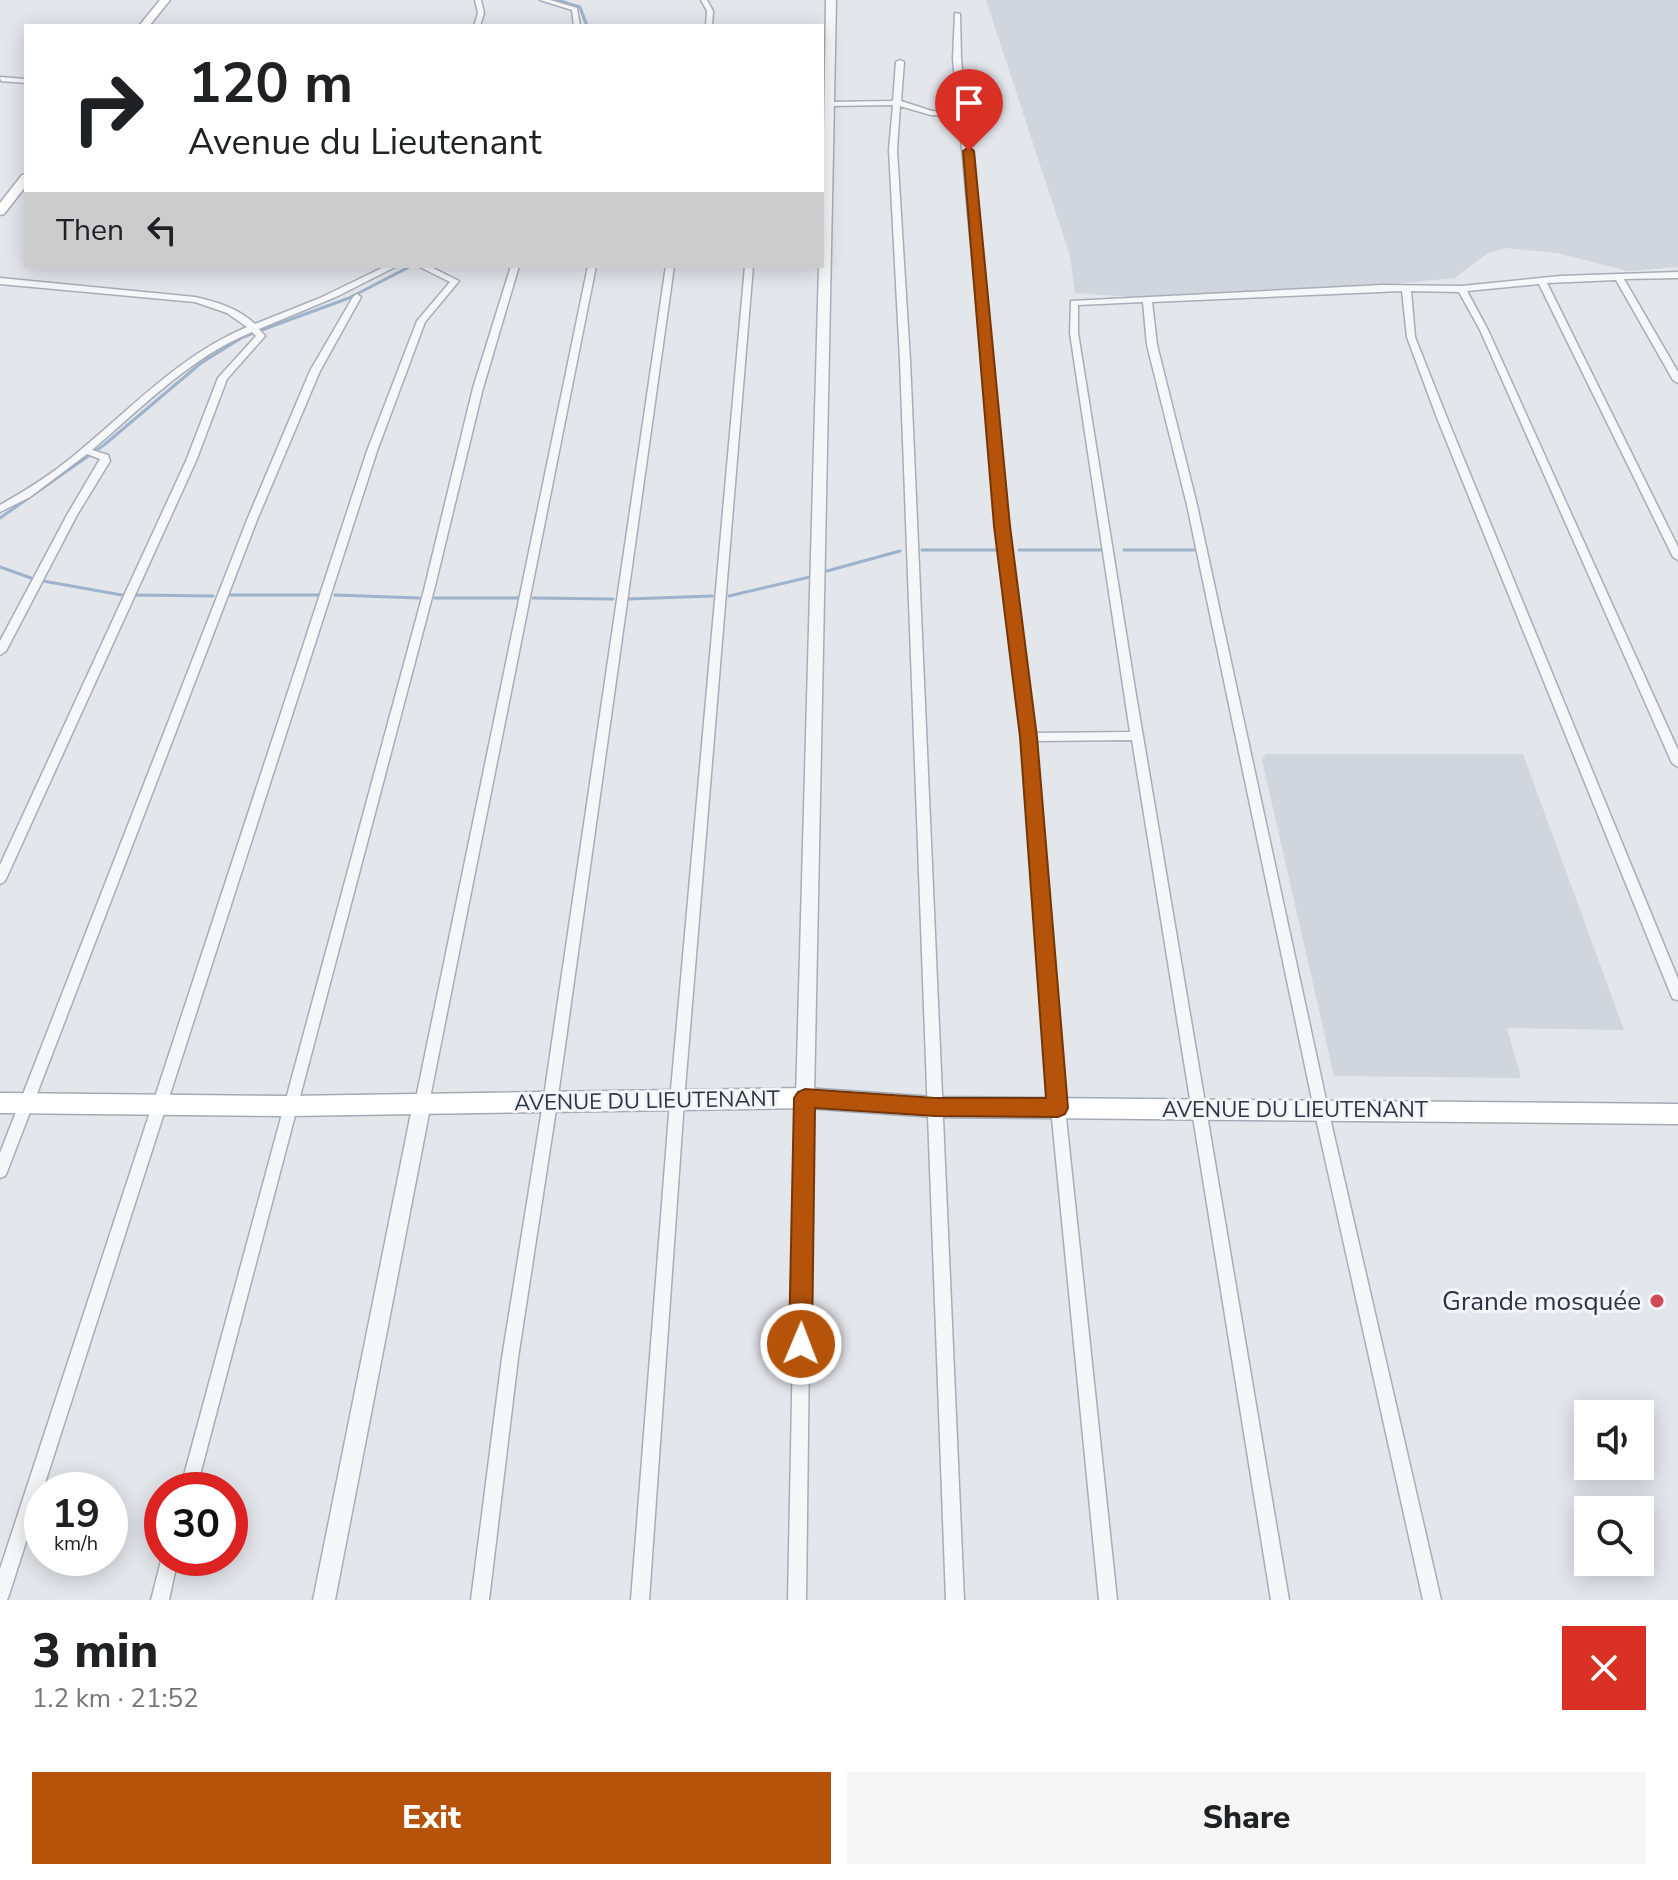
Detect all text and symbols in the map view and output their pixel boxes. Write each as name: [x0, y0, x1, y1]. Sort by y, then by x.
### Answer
text: 120 m: [188, 45, 353, 122]
icon: right: [56, 56, 160, 160]
pin: [935, 69, 1003, 151]
icon: arrive: [947, 81, 991, 125]
text: Avenue du Lieutenant: [188, 118, 542, 167]
icon: left: [140, 208, 184, 252]
text: Then: [56, 210, 124, 251]
street label: AVENUE DU LIEUTENANT: [514, 1084, 781, 1118]
street label: AVENUE DU LIEUTENANT: [1162, 1095, 1429, 1125]
place label: Grande mosquée: [1442, 1284, 1641, 1319]
marker: Grande mosquée: [1648, 1292, 1666, 1310]
position arrow: [759, 1302, 843, 1386]
map controls: [1574, 1400, 1654, 1576]
button: sound: [1574, 1400, 1654, 1480]
speed limit sign: 30: [144, 1472, 248, 1576]
text: 19: [52, 1487, 100, 1541]
button: search: [1574, 1496, 1654, 1576]
text: km/h: [54, 1530, 98, 1557]
text: 3 min: [32, 1618, 158, 1684]
button: close: [1562, 1626, 1646, 1710]
text: 1.2 km · 21:52: [32, 1681, 199, 1716]
button: Exit: [32, 1772, 831, 1864]
button: Share: [847, 1772, 1646, 1864]

